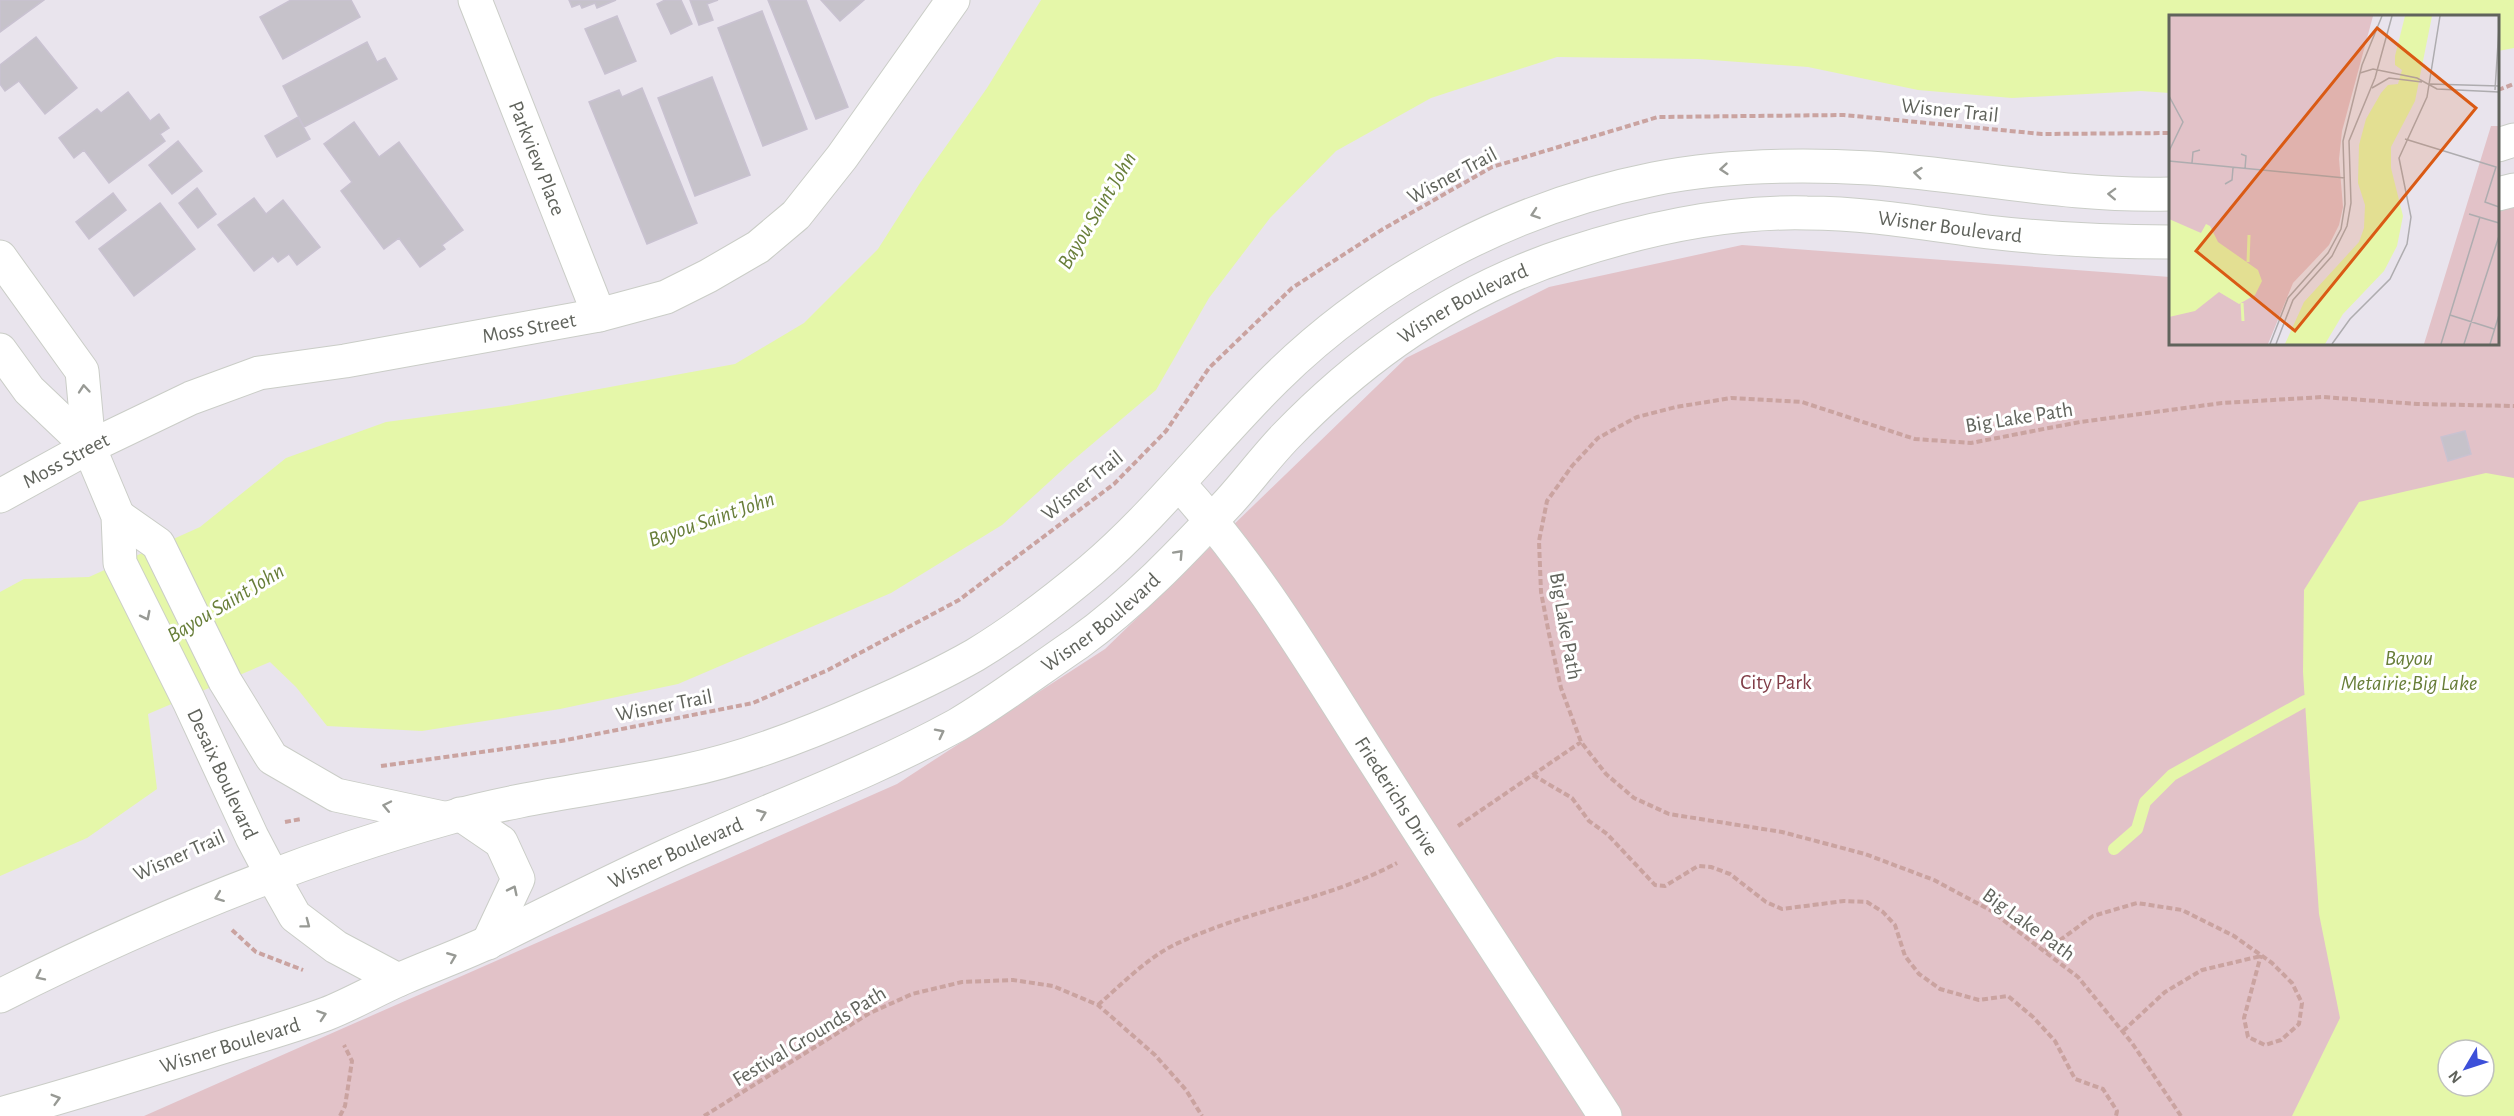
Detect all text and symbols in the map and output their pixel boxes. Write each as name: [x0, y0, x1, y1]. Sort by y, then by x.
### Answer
inset map: [2169, 15, 2499, 345]
street label: Wisner Trail: [1900, 95, 2000, 126]
street label: Parkview Place: [505, 98, 569, 219]
street label: Wisner Trail: [1404, 143, 1500, 208]
water label: Bayou Saint John: [1053, 148, 1140, 273]
one-way arrow: [1719, 162, 1728, 175]
one-way arrow: [1914, 168, 1923, 180]
one-way arrow: [2108, 187, 2117, 200]
one-way arrow: [1530, 207, 1540, 220]
street label: Wisner Boulevard: [1877, 207, 2023, 246]
street label: Wisner Boulevard: [1394, 260, 1531, 348]
street label: Moss Street: [480, 309, 578, 347]
one-way arrow: [78, 384, 91, 394]
street label: Big Lake Path: [1964, 399, 2074, 436]
street label: Moss Street: [19, 429, 113, 492]
street label: Wisner Trail: [1038, 446, 1127, 524]
water label: Bayou Saint John: [645, 487, 777, 551]
one-way arrow: [1172, 551, 1183, 562]
water label: Bayou Saint John: [163, 559, 288, 646]
street label: Wisner Boulevard: [1038, 569, 1164, 676]
street label: Big Lake Path: [1546, 571, 1585, 681]
one-way arrow: [139, 609, 150, 620]
water label: Bayou Metairie;Big Lake: [2341, 647, 2477, 694]
park label: City Park: [1740, 672, 1812, 693]
street label: Wisner Trail: [614, 686, 714, 725]
street label: Desaix Boulevard: [183, 705, 261, 842]
one-way arrow: [933, 729, 944, 740]
street label: Friederichs Drive: [1351, 733, 1442, 859]
one-way arrow: [382, 800, 392, 813]
one-way arrow: [756, 808, 767, 821]
street label: Wisner Boulevard: [605, 814, 746, 893]
street label: Wisner Trail: [130, 826, 228, 885]
street label: Big Lake Path: [1979, 884, 2079, 965]
one-way arrow: [506, 885, 518, 896]
one-way arrow: [214, 890, 224, 903]
one-way arrow: [299, 917, 310, 928]
one-way arrow: [446, 952, 457, 964]
one-way arrow: [35, 968, 46, 980]
street label: Festival Grounds Path: [729, 982, 890, 1090]
one-way arrow: [316, 1010, 327, 1022]
street label: Wisner Boulevard: [157, 1014, 303, 1077]
north arrow: [2436, 1038, 2496, 1098]
text: N: [2445, 1067, 2465, 1086]
one-way arrow: [50, 1094, 61, 1106]

